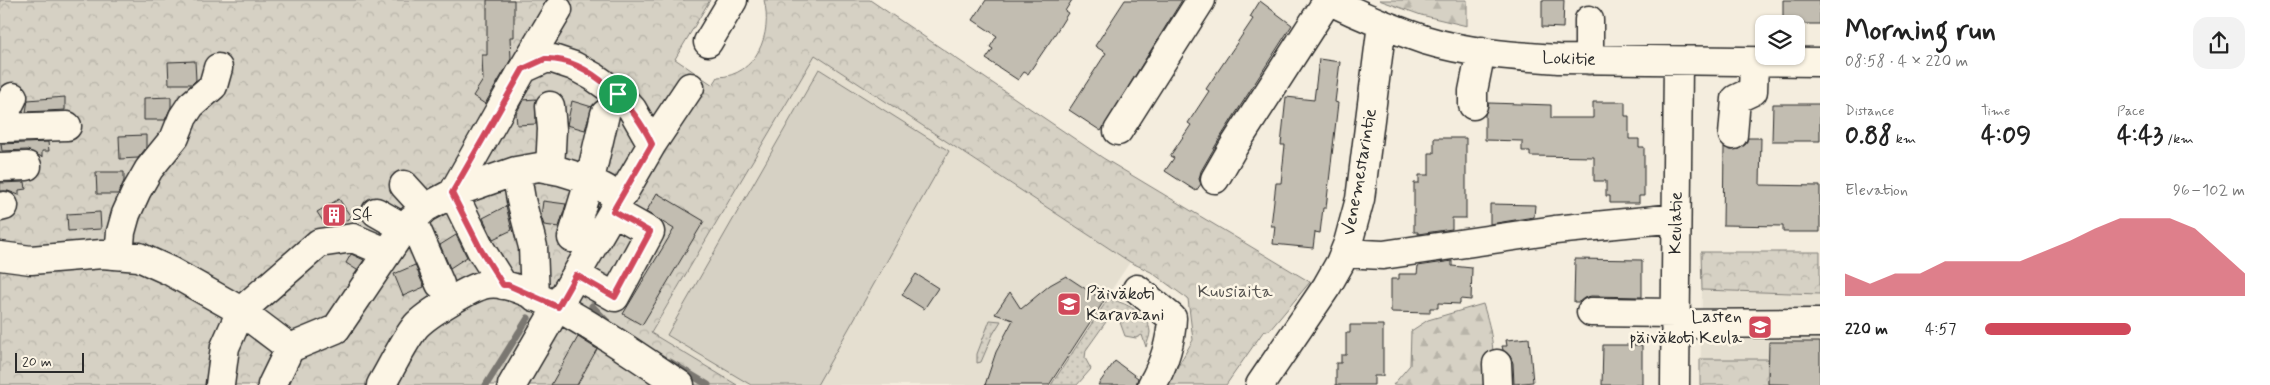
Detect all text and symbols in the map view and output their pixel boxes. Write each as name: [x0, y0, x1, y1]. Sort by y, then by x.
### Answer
text: Morning run: [1845, 13, 1996, 50]
map controls: [1755, 15, 1805, 65]
button: layers: [1755, 15, 1805, 65]
button: share: [2193, 17, 2245, 69]
street label: Lokitie: [1542, 46, 1596, 72]
text: 08:58 · 4 × 220 m: [1845, 51, 1968, 72]
pin: [597, 73, 639, 115]
icon: arrive: [604, 80, 632, 108]
text: Distance: [1845, 102, 1894, 120]
text: Time: [1981, 102, 2010, 120]
text: Pace: [2117, 102, 2145, 120]
street label: Venemestarintie: [1337, 106, 1383, 238]
text: 0.88: [1845, 120, 1892, 153]
text: 4:09: [1981, 120, 2031, 153]
text: 4:43: [2117, 120, 2163, 153]
text: km: [1892, 130, 1916, 148]
text: /km: [2163, 130, 2194, 148]
text: Elevation: [1845, 180, 1908, 201]
text: 96–102 m: [2173, 180, 2245, 201]
street label: Keulatie: [1663, 191, 1689, 255]
building icon: S4: [321, 202, 347, 228]
place label: S4: [352, 203, 372, 227]
park label: Kuusiaita: [1197, 280, 1273, 304]
place label: Päiväkoti Karavaani: [1086, 282, 1165, 327]
school or university icon: Päiväkoti Karavaani: [1056, 291, 1082, 317]
place label: Lasten päiväkoti Keula: [1629, 305, 1742, 350]
school or university icon: Lasten päiväkoti Keula: [1747, 314, 1773, 340]
text: 220 m: [1845, 319, 1888, 340]
text: 4:57: [1925, 319, 1956, 340]
scale bar: [15, 350, 84, 373]
text: 20 m: [22, 353, 52, 371]

